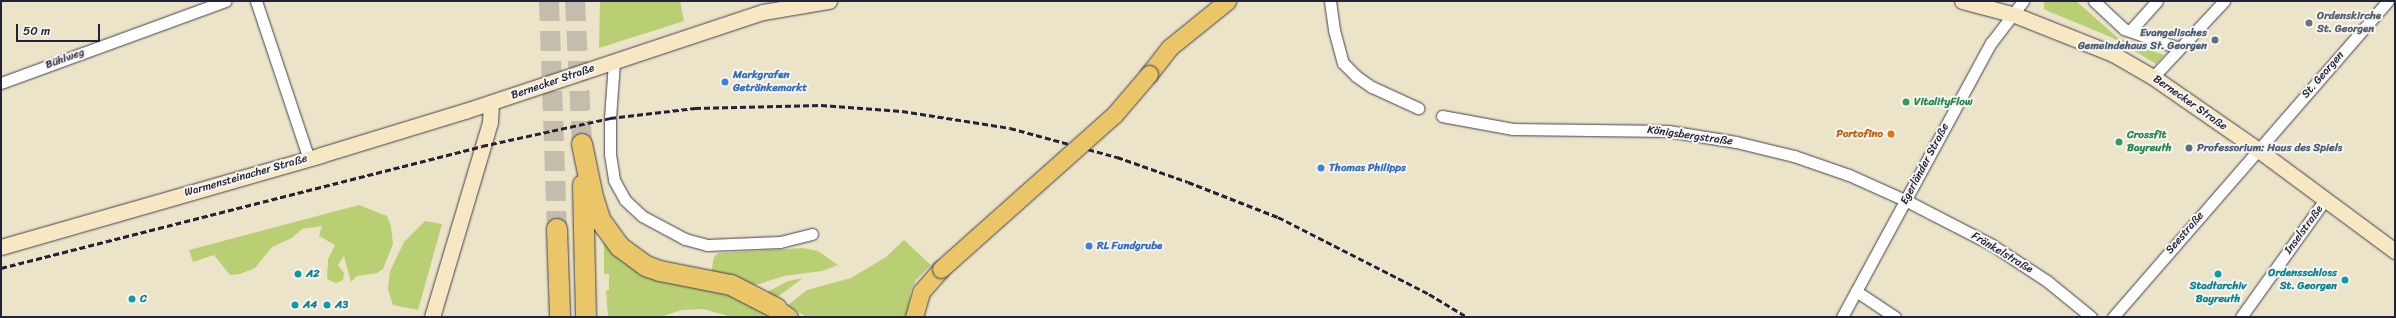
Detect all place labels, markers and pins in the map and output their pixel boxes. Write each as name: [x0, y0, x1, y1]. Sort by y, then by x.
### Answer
place label: Ordenskirche St. Georgen: [2317, 10, 2381, 36]
marker: Ordenskirche St. Georgen: [2304, 18, 2314, 28]
place label: Evangelisches Gemeindehaus St. Georgen: [2078, 27, 2207, 53]
marker: Evangelisches Gemeindehaus St. Georgen: [2210, 35, 2220, 45]
place label: Markgrafen Getränkemarkt: [733, 69, 807, 95]
marker: Markgrafen Getränkemarkt: [720, 77, 730, 87]
place label: VitalityFlow: [1914, 95, 1973, 109]
marker: VitalityFlow: [1901, 97, 1911, 107]
place label: Portofino: [1836, 127, 1883, 141]
marker: Portofino: [1886, 129, 1896, 139]
place label: Crossfit Bayreuth: [2127, 129, 2171, 155]
marker: Crossfit Bayreuth: [2114, 137, 2124, 147]
place label: Professorium: Haus des Spiels: [2197, 141, 2343, 155]
marker: Professorium: Haus des Spiels: [2184, 143, 2194, 153]
place label: Thomas Philipps: [1329, 161, 1406, 175]
marker: Thomas Philipps: [1316, 163, 1326, 173]
place label: RL Fundgrube: [1097, 239, 1162, 253]
marker: RL Fundgrube: [1084, 241, 1094, 251]
place label: A2: [306, 267, 320, 281]
place label: Ordensschloss St. Georgen: [2268, 267, 2337, 293]
marker: A2: [293, 269, 303, 279]
marker: Stadtarchiv Bayreuth: [2213, 269, 2223, 279]
marker: Ordensschloss St. Georgen: [2340, 275, 2350, 285]
place label: Stadtarchiv Bayreuth: [2190, 280, 2246, 306]
place label: C: [140, 292, 147, 306]
marker: C: [127, 294, 137, 304]
place label: A4: [303, 298, 317, 312]
place label: A3: [335, 298, 348, 312]
marker: A4: [290, 300, 300, 310]
marker: A3: [322, 300, 332, 310]

